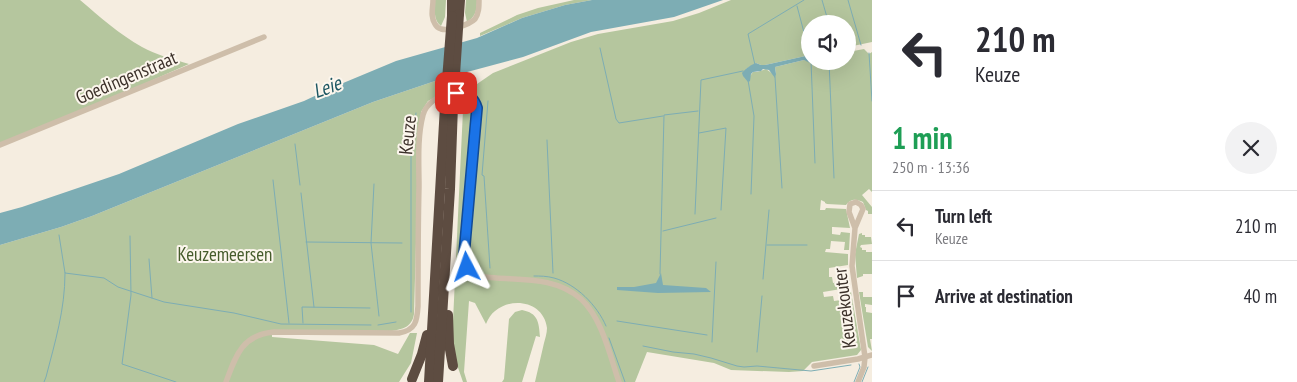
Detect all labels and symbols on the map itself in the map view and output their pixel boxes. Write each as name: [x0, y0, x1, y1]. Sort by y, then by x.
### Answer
street label: Goedingenstraat: [72, 45, 181, 109]
water label: Leie: [309, 69, 346, 104]
pin: [435, 72, 477, 114]
street label: Keuze: [393, 114, 421, 156]
position arrow: [440, 240, 492, 292]
park label: Keuzemeersen: [178, 242, 272, 266]
street label: Keuzekouter: [827, 266, 861, 350]

